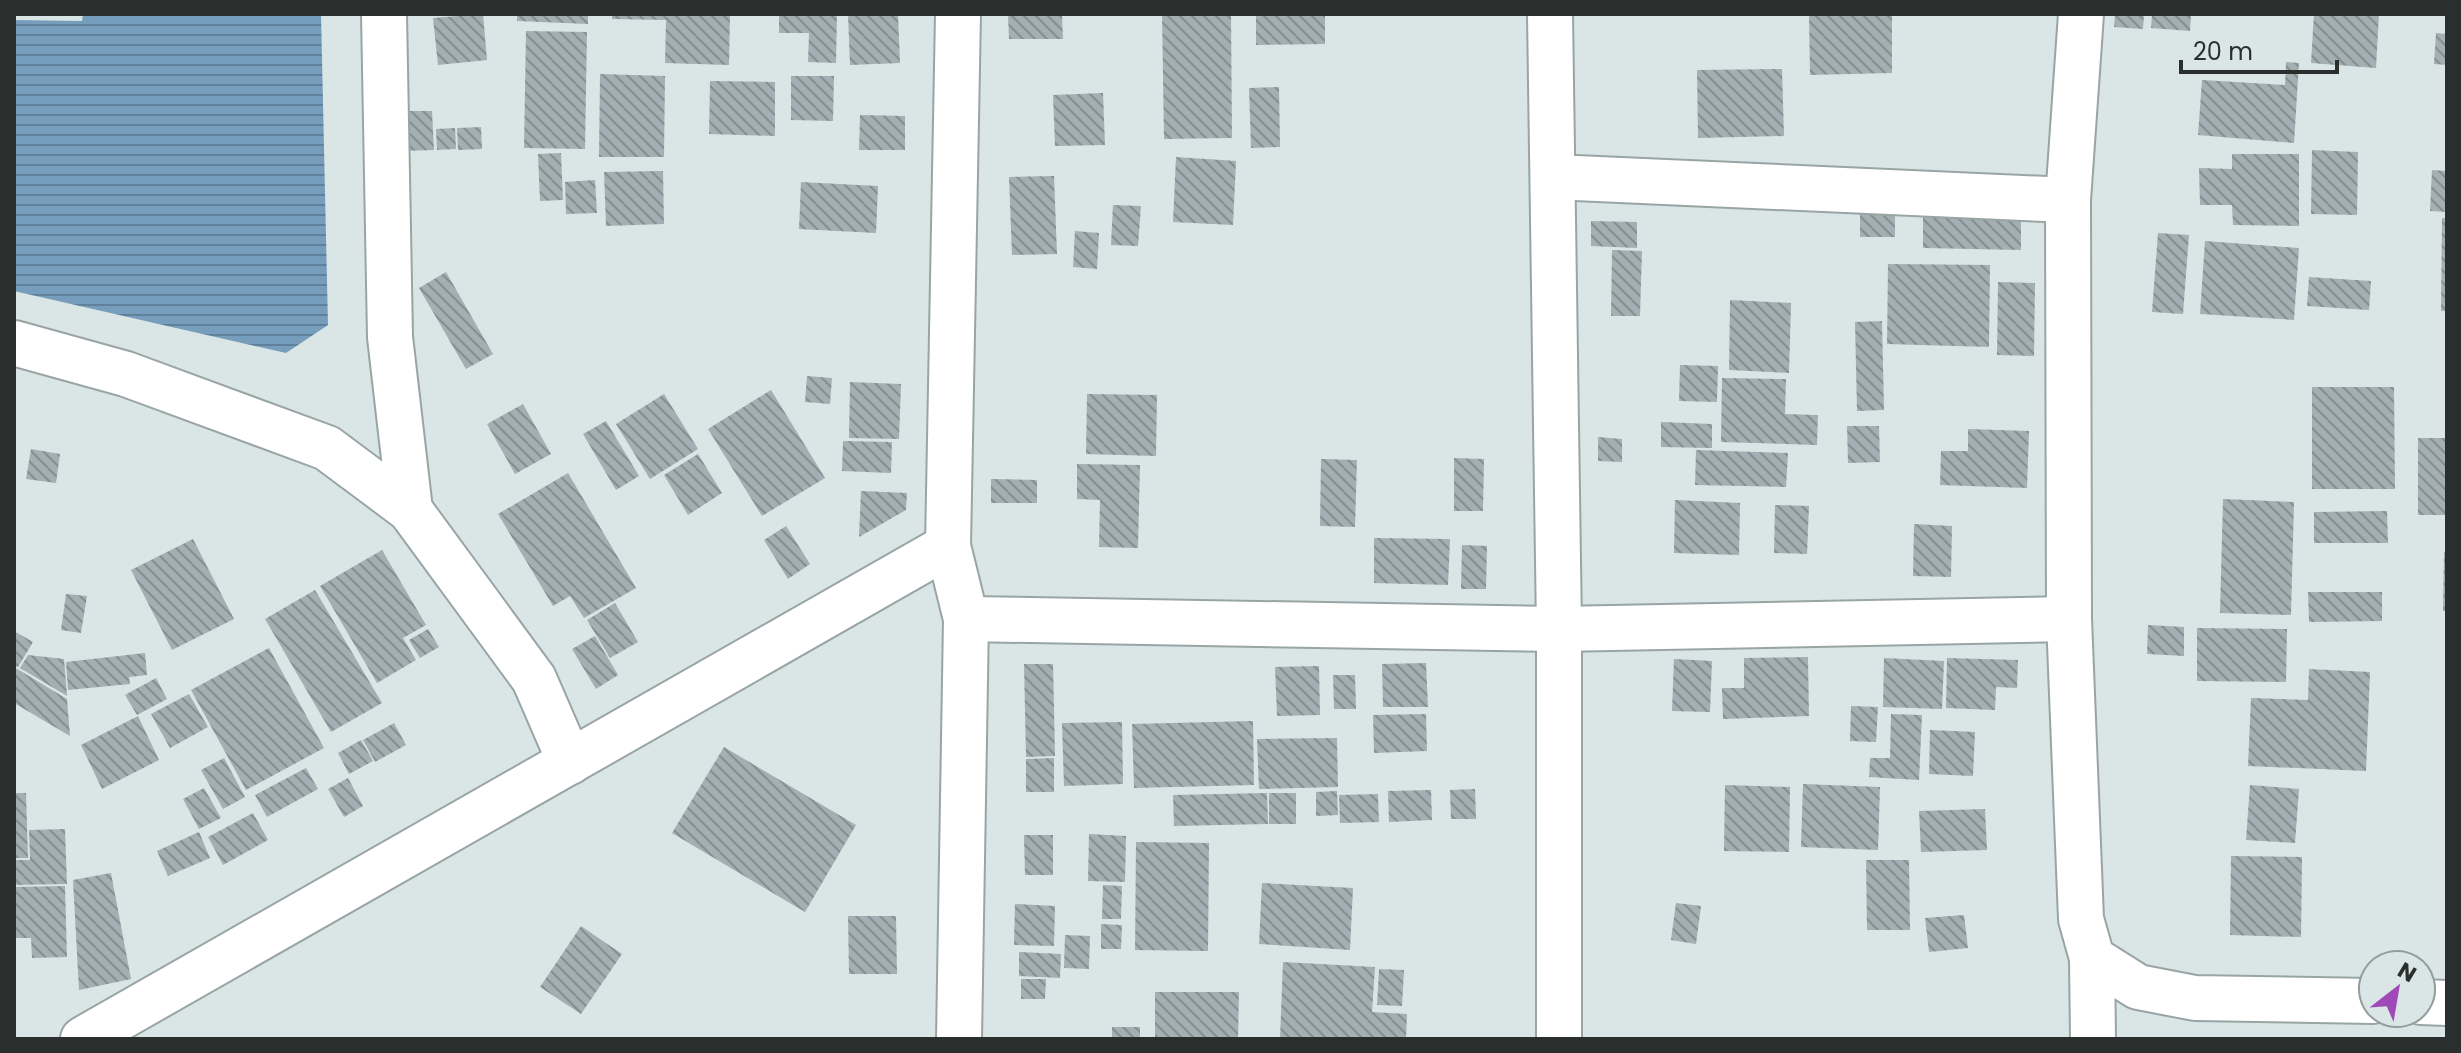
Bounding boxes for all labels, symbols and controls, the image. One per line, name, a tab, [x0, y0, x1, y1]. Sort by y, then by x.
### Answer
scale bar	[2181, 24, 2337, 74]
text: 20 m	[2193, 35, 2253, 68]
north arrow	[2357, 949, 2437, 1029]
text: N	[2392, 955, 2422, 990]

